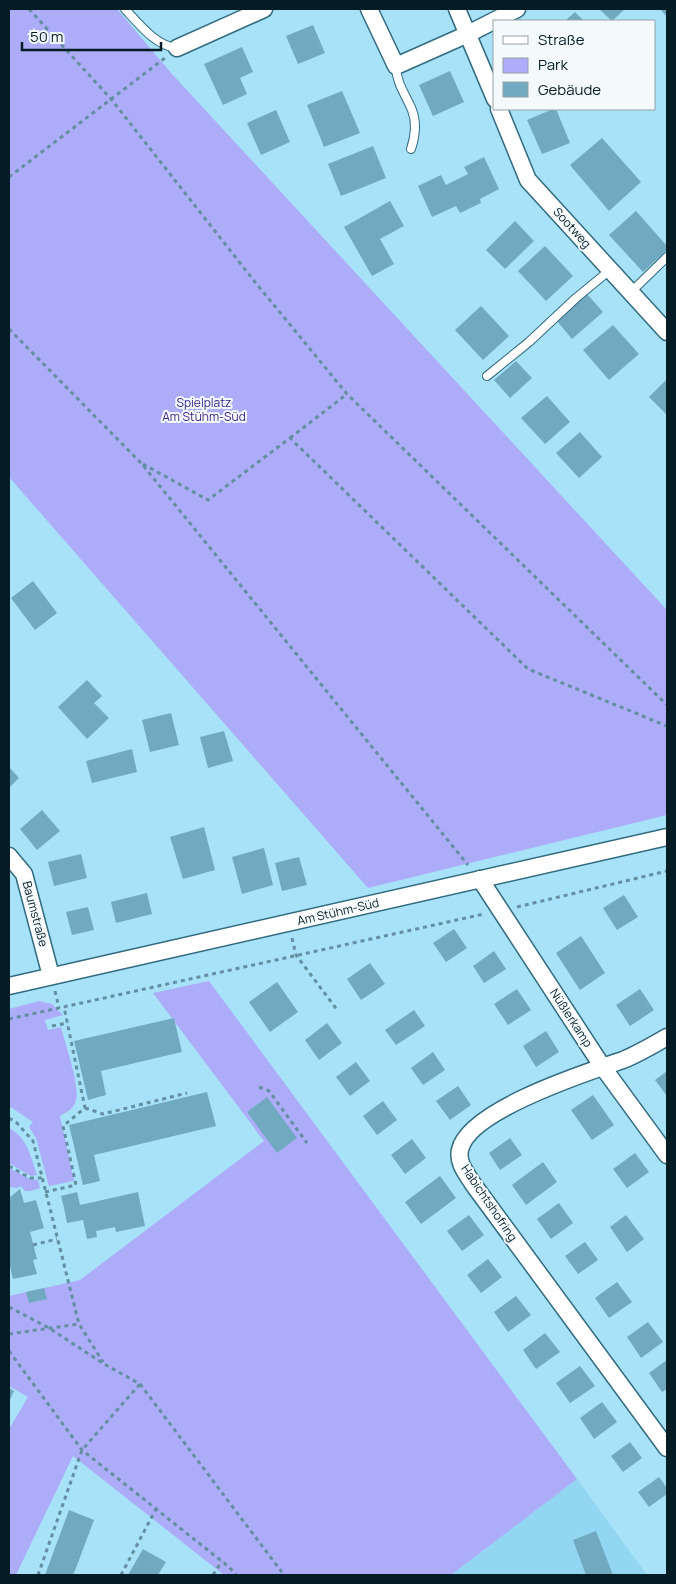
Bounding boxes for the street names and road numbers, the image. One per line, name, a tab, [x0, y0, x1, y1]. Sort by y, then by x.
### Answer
street label: Sootweg	[549, 204, 595, 252]
street label: Baumstraße	[19, 879, 52, 949]
street label: Am Stühm-Süd	[295, 894, 380, 929]
street label: Nüßlerkamp	[546, 985, 597, 1050]
street label: Habichtshofring	[457, 1161, 521, 1245]

